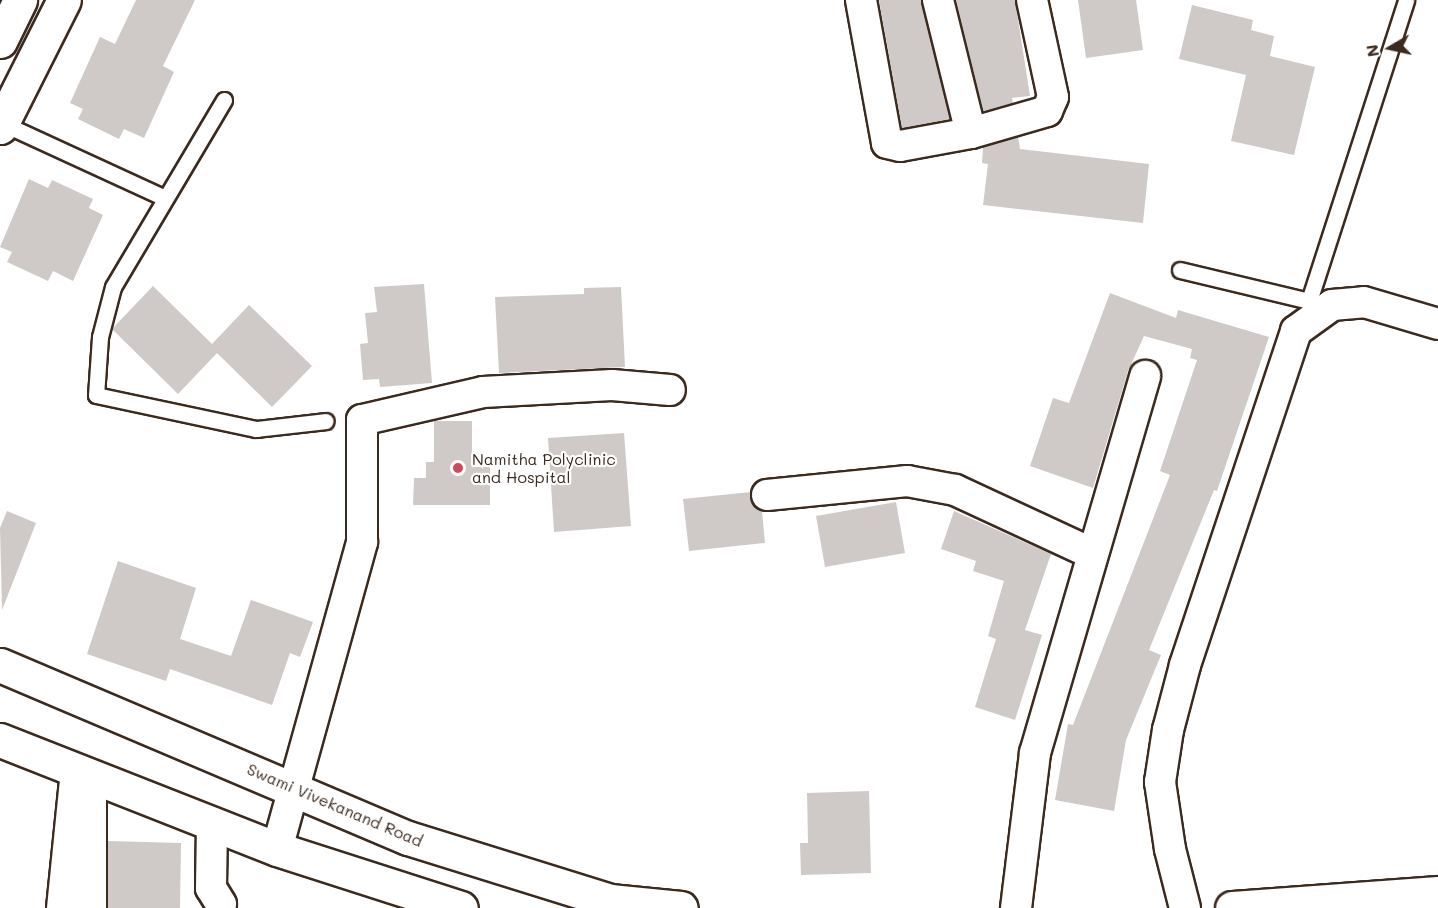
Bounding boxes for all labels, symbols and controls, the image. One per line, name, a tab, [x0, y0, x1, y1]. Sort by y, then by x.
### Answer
north arrow	[1360, 18, 1420, 78]
text: N	[1360, 43, 1383, 59]
place label: Namitha Polyclinic and Hospital	[472, 449, 616, 487]
marker: Namitha Polyclinic and Hospital	[449, 459, 467, 477]
street label: Swami Vivekanand Road	[244, 759, 426, 851]

